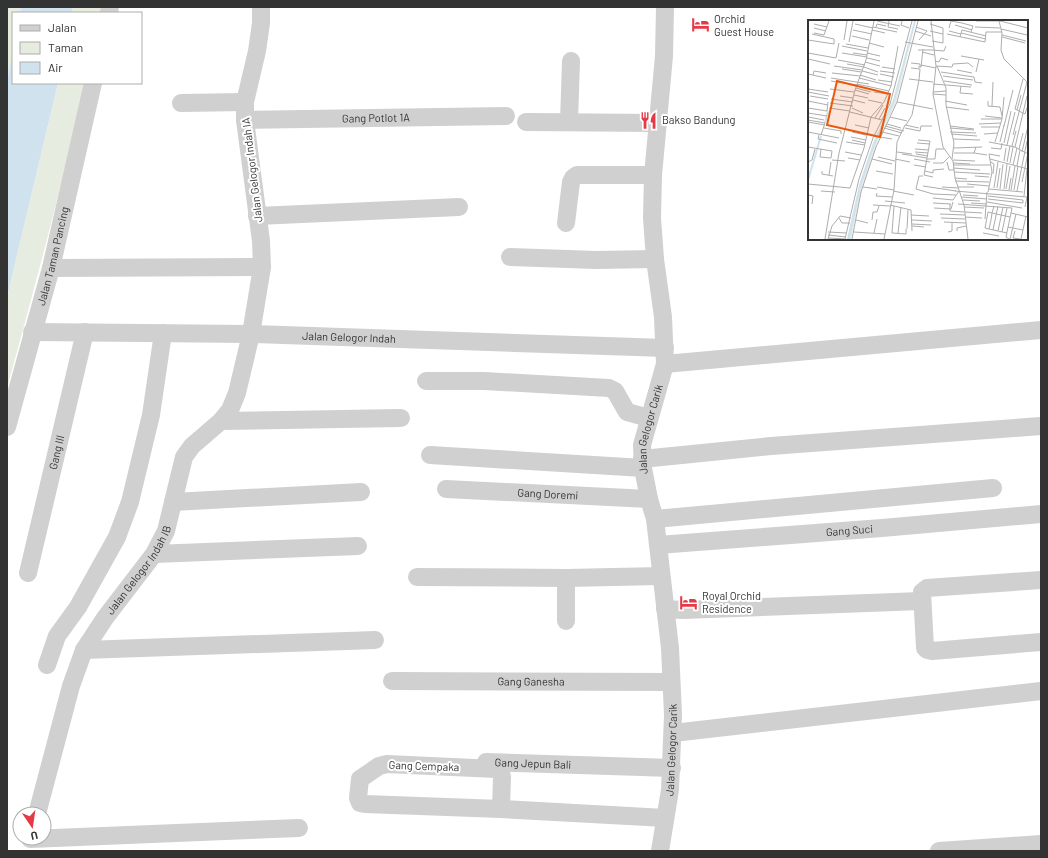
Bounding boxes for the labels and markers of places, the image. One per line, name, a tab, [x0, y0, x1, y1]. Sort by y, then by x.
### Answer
place label: Orchid Guest House	[714, 12, 774, 38]
hotel icon: Orchid Guest House	[691, 15, 711, 35]
restaurant icon: Bakso Bandung	[639, 110, 659, 130]
place label: Bakso Bandung	[662, 113, 736, 126]
place label: Royal Orchid Residence	[702, 589, 761, 615]
hotel icon: Royal Orchid Residence	[679, 592, 699, 612]

